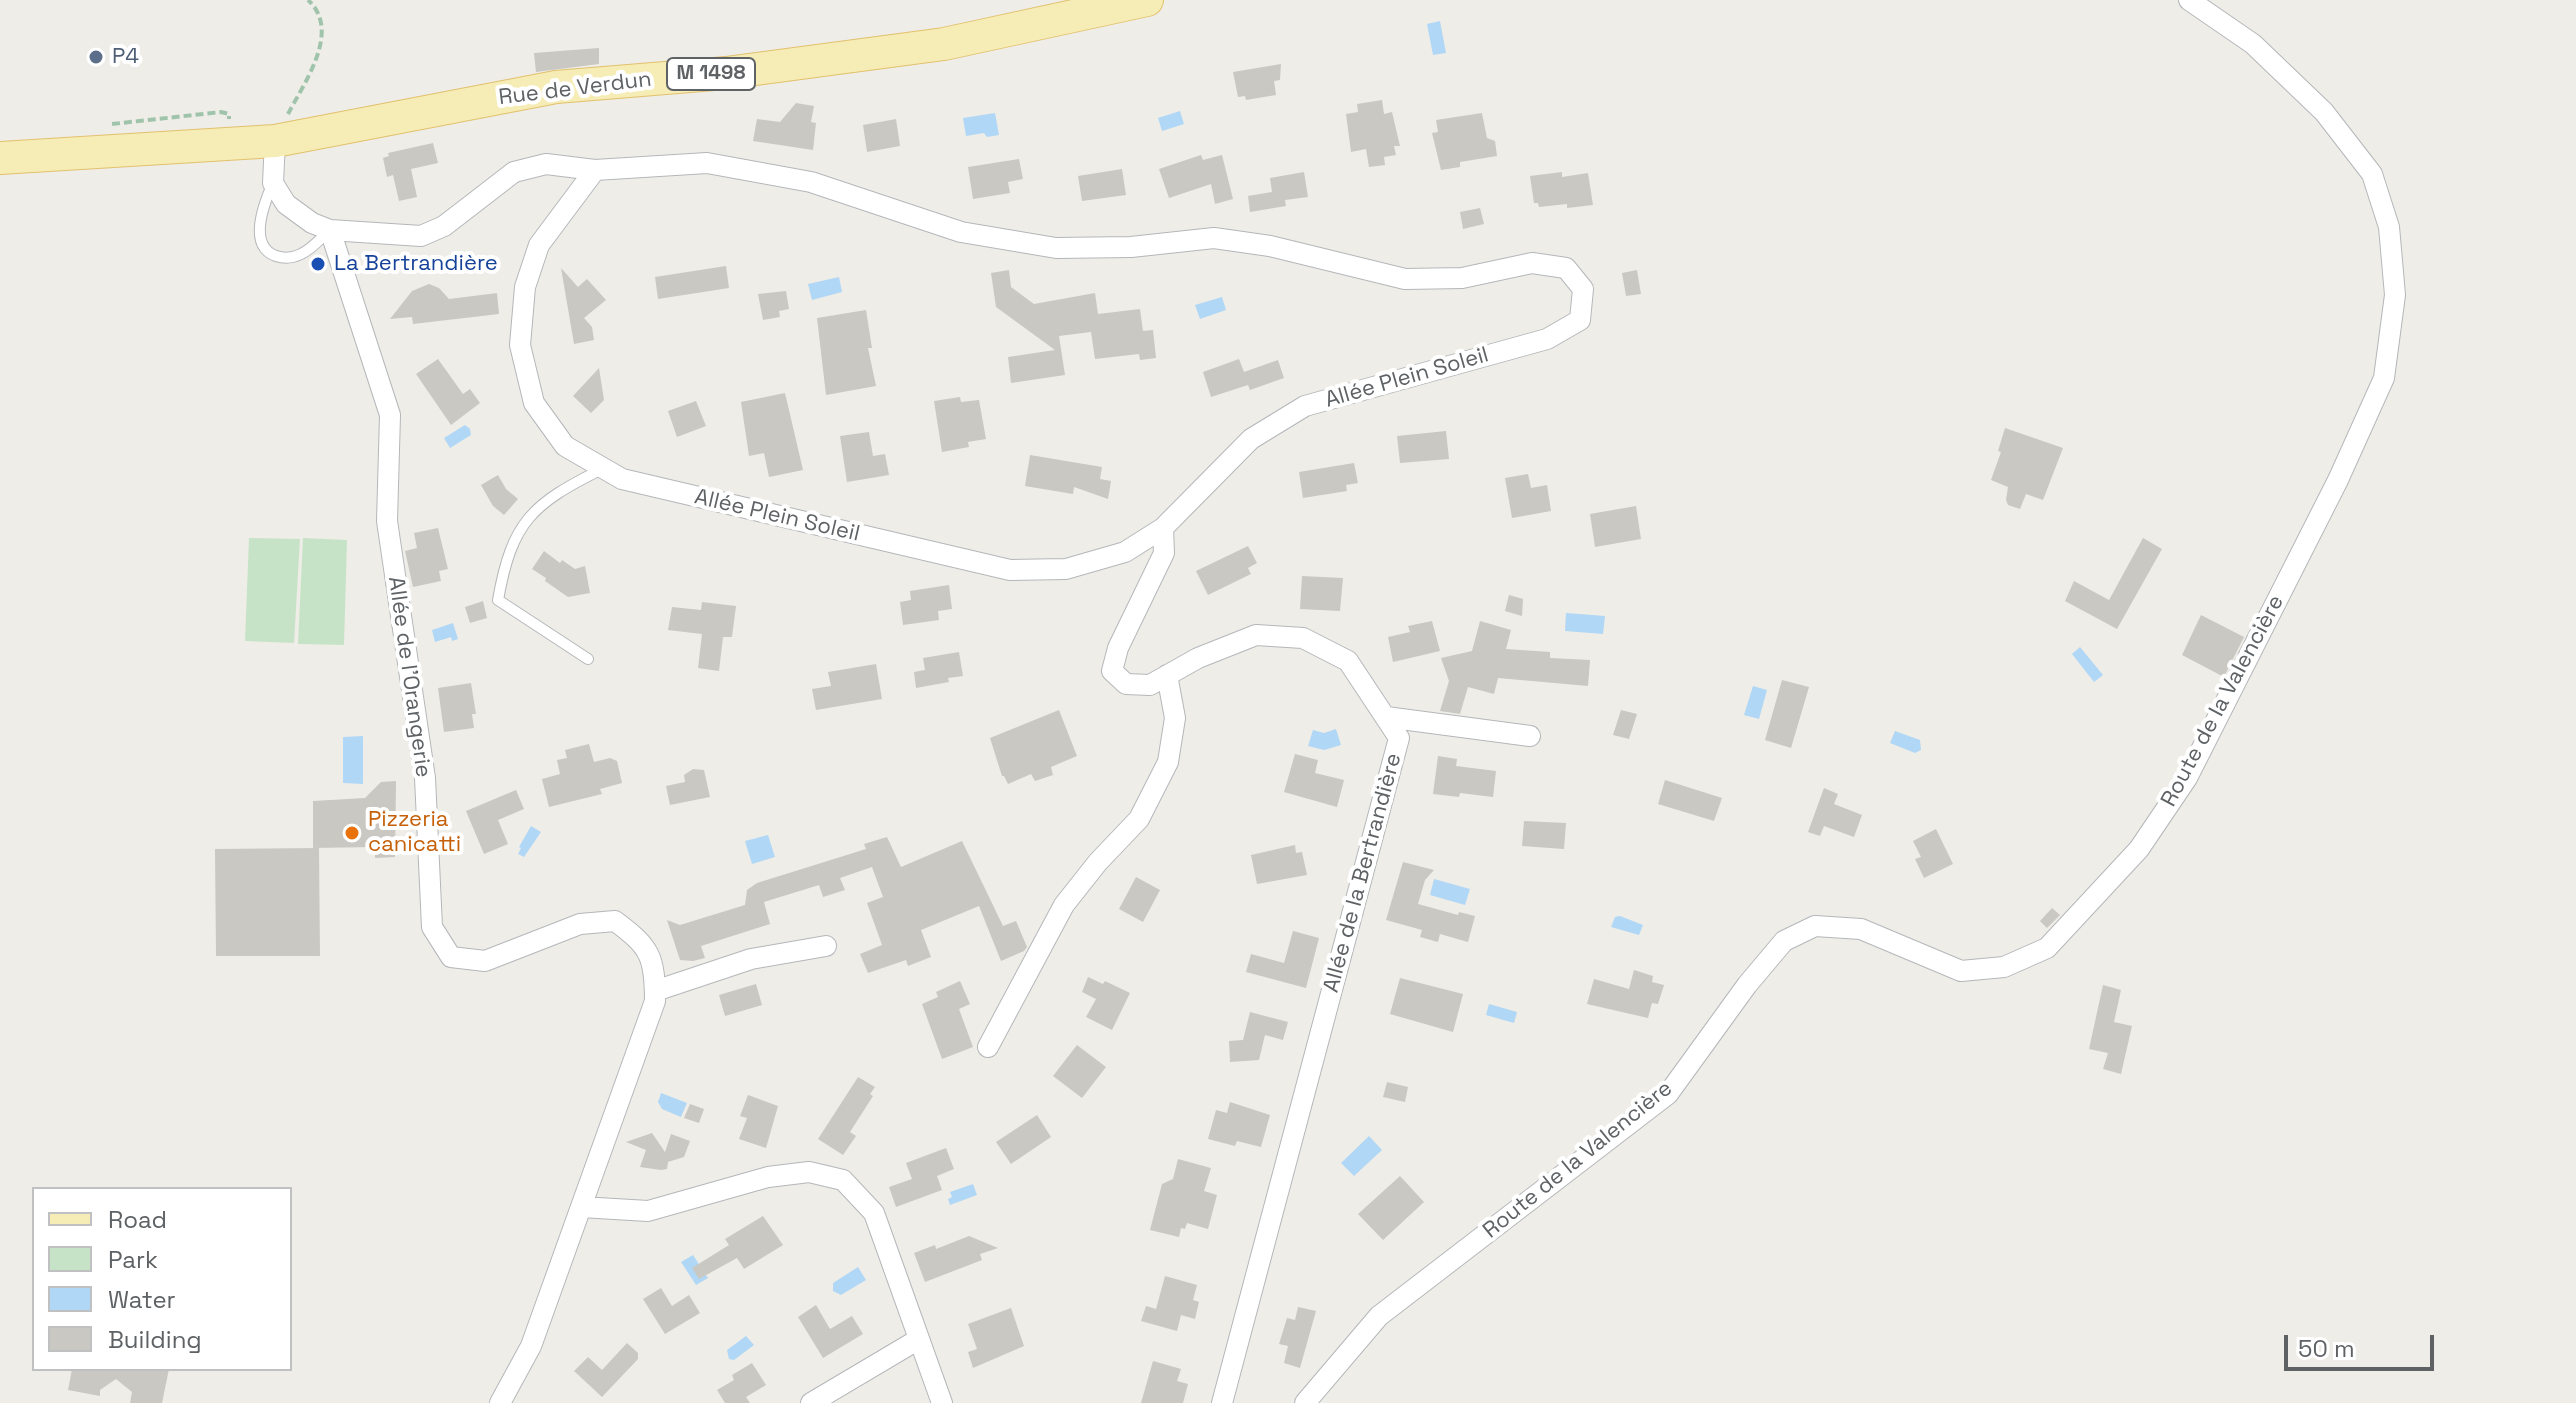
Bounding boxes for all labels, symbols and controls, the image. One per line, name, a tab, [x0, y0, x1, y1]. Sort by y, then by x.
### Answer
place label: P4	[112, 44, 139, 70]
marker: P4	[87, 48, 105, 66]
road number: M 1498	[667, 58, 755, 90]
street label: Rue de Verdun	[497, 67, 653, 111]
place label: La Bertrandière	[334, 251, 498, 277]
marker: La Bertrandière	[309, 255, 327, 273]
street label: Allée Plein Soleil	[1322, 342, 1492, 414]
street label: Allée Plein Soleil	[692, 484, 862, 548]
street label: Allée de l'Orangerie	[382, 575, 436, 779]
street label: Route de la Valencière	[2156, 591, 2290, 811]
street label: Allée de la Bertrandière	[1318, 751, 1408, 995]
place label: Pizzeria canicatti	[368, 807, 461, 858]
marker: Pizzeria canicatti	[343, 824, 361, 842]
street label: Route de la Valencière	[1478, 1076, 1678, 1244]
legend	[32, 1187, 292, 1371]
text: Road	[108, 1204, 167, 1235]
text: Park	[108, 1244, 158, 1275]
text: Water	[108, 1284, 176, 1315]
scale bar	[2288, 1319, 2438, 1369]
text: Building	[108, 1324, 202, 1355]
text: 50 m	[2298, 1333, 2355, 1364]

